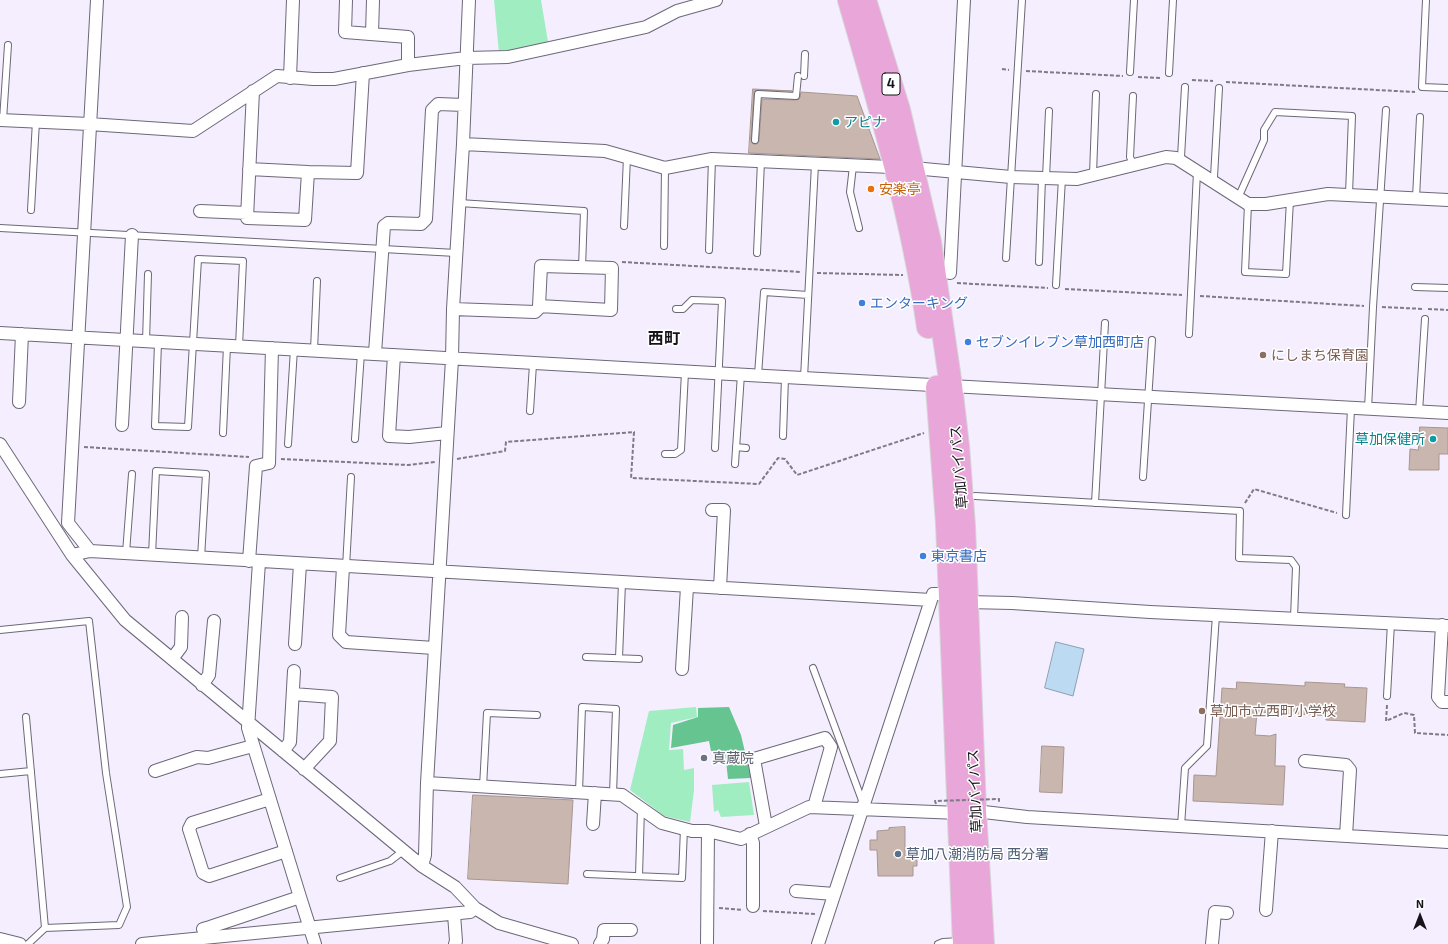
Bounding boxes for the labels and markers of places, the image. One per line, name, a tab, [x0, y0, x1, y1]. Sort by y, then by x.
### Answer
place label: アピナ	[844, 114, 886, 130]
marker: アピナ	[831, 117, 841, 127]
place label: 安楽亭	[879, 181, 921, 197]
marker: 安楽亭	[866, 184, 876, 194]
place label: エンターキング	[870, 295, 968, 311]
marker: エンターキング	[857, 298, 867, 308]
place label: セブンイレブン草加西町店	[976, 334, 1144, 350]
marker: セブンイレブン草加西町店	[963, 337, 973, 347]
place label: にしまち保育園	[1271, 347, 1369, 363]
marker: にしまち保育園	[1258, 350, 1268, 360]
place label: 草加保健所	[1355, 431, 1425, 447]
marker: 草加保健所	[1428, 434, 1438, 444]
place label: 東京書店	[931, 548, 987, 564]
marker: 東京書店	[918, 551, 928, 561]
place label: 草加市立西町小学校	[1210, 703, 1336, 719]
marker: 草加市立西町小学校	[1197, 706, 1207, 716]
place label: 真蔵院	[712, 750, 754, 766]
marker: 真蔵院	[699, 753, 709, 763]
place label: 草加八潮消防局 西分署	[906, 846, 1049, 862]
marker: 草加八潮消防局 西分署	[893, 849, 903, 859]

